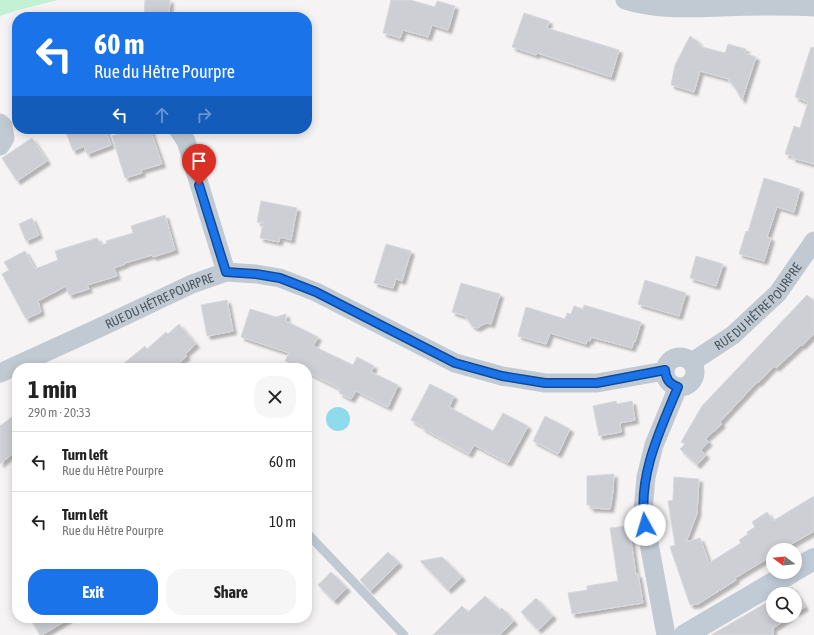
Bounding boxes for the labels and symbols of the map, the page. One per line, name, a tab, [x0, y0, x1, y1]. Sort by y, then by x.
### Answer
pin	[182, 144, 216, 185]
street label: RUE DU HÊTRE POURPRE	[712, 260, 805, 353]
street label: RUE DU HÊTRE POURPRE	[103, 270, 216, 332]
position arrow	[624, 504, 666, 546]
north arrow	[766, 543, 802, 579]

